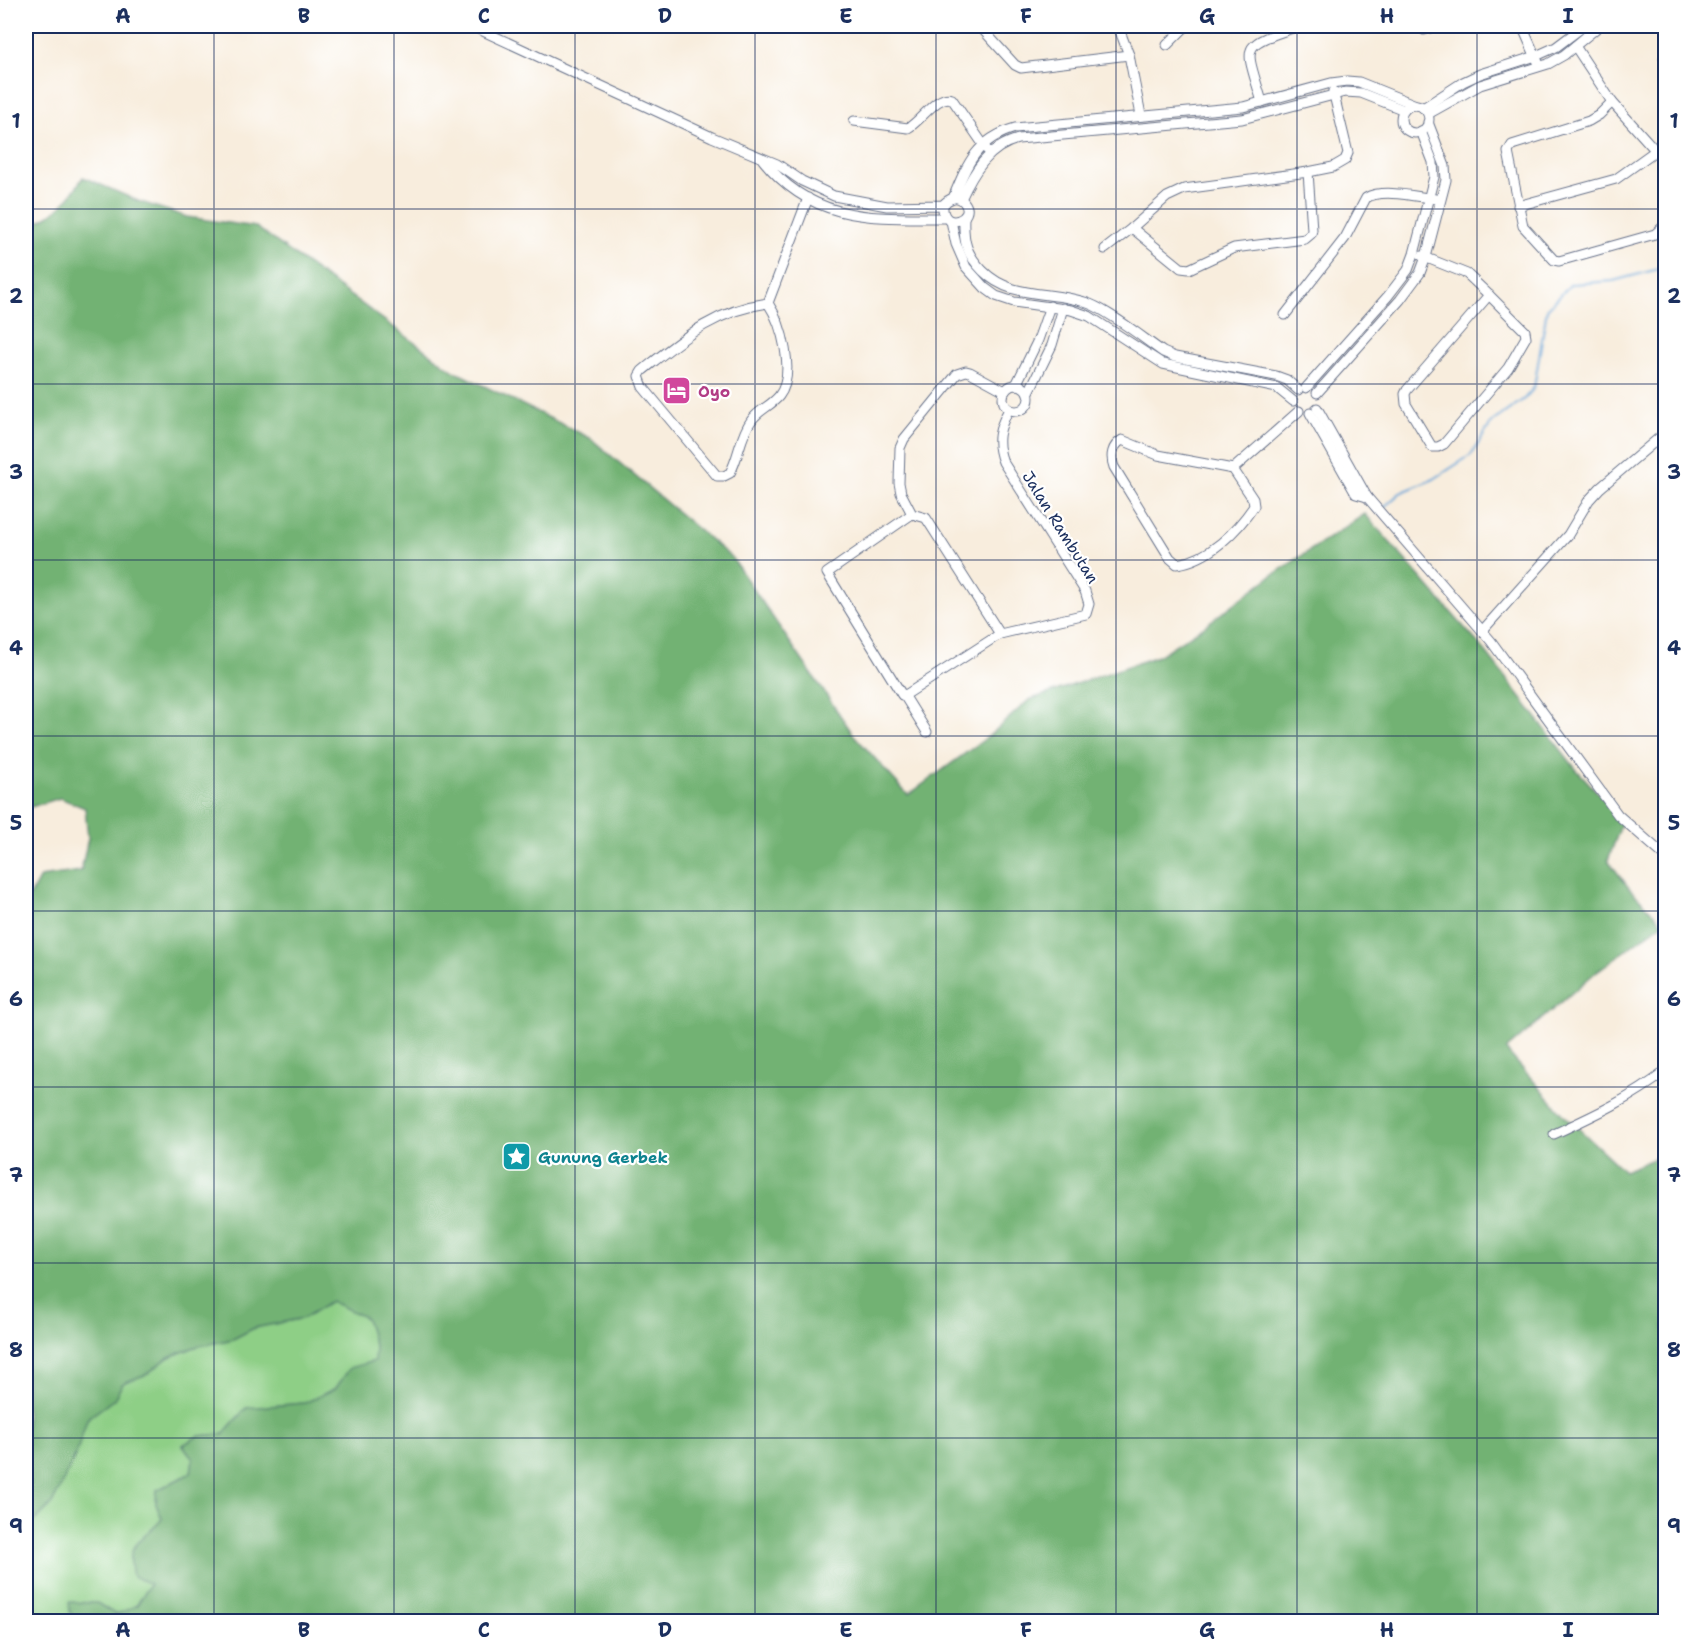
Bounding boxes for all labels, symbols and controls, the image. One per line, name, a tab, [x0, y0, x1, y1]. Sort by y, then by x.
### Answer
text: A	[115, 3, 131, 29]
text: B	[298, 3, 310, 29]
text: C	[478, 3, 490, 29]
text: D	[658, 3, 672, 29]
text: E	[839, 3, 853, 29]
text: F	[1020, 3, 1032, 29]
text: G	[1199, 3, 1215, 29]
text: H	[1380, 3, 1394, 29]
text: I	[1562, 3, 1574, 29]
text: 1	[11, 108, 21, 134]
text: 1	[1669, 108, 1679, 134]
text: 2	[9, 283, 23, 309]
text: 2	[1667, 283, 1681, 309]
hotel icon: Oyo	[661, 375, 693, 407]
place label: Oyo	[698, 381, 730, 402]
text: 3	[9, 459, 23, 485]
text: 3	[1667, 459, 1681, 485]
street label: Jalan Rambutan	[1018, 467, 1104, 588]
text: 4	[9, 635, 23, 661]
text: 4	[1667, 635, 1681, 661]
text: 5	[10, 810, 22, 836]
text: 5	[1668, 810, 1680, 836]
text: 6	[9, 986, 23, 1012]
text: 6	[1667, 986, 1681, 1012]
place icon: Gunung Gerbek	[501, 1141, 533, 1173]
place label: Gunung Gerbek	[538, 1147, 668, 1168]
text: 7	[9, 1162, 23, 1188]
text: 7	[1667, 1162, 1681, 1188]
text: 8	[9, 1337, 23, 1363]
text: 8	[1667, 1337, 1681, 1363]
text: 9	[9, 1513, 23, 1539]
text: 9	[1667, 1513, 1681, 1539]
text: A	[115, 1617, 131, 1643]
text: B	[298, 1617, 310, 1643]
text: C	[478, 1617, 490, 1643]
text: D	[658, 1617, 672, 1643]
text: E	[839, 1617, 853, 1643]
text: F	[1020, 1617, 1032, 1643]
text: G	[1199, 1617, 1215, 1643]
text: H	[1380, 1617, 1394, 1643]
text: I	[1562, 1617, 1574, 1643]

